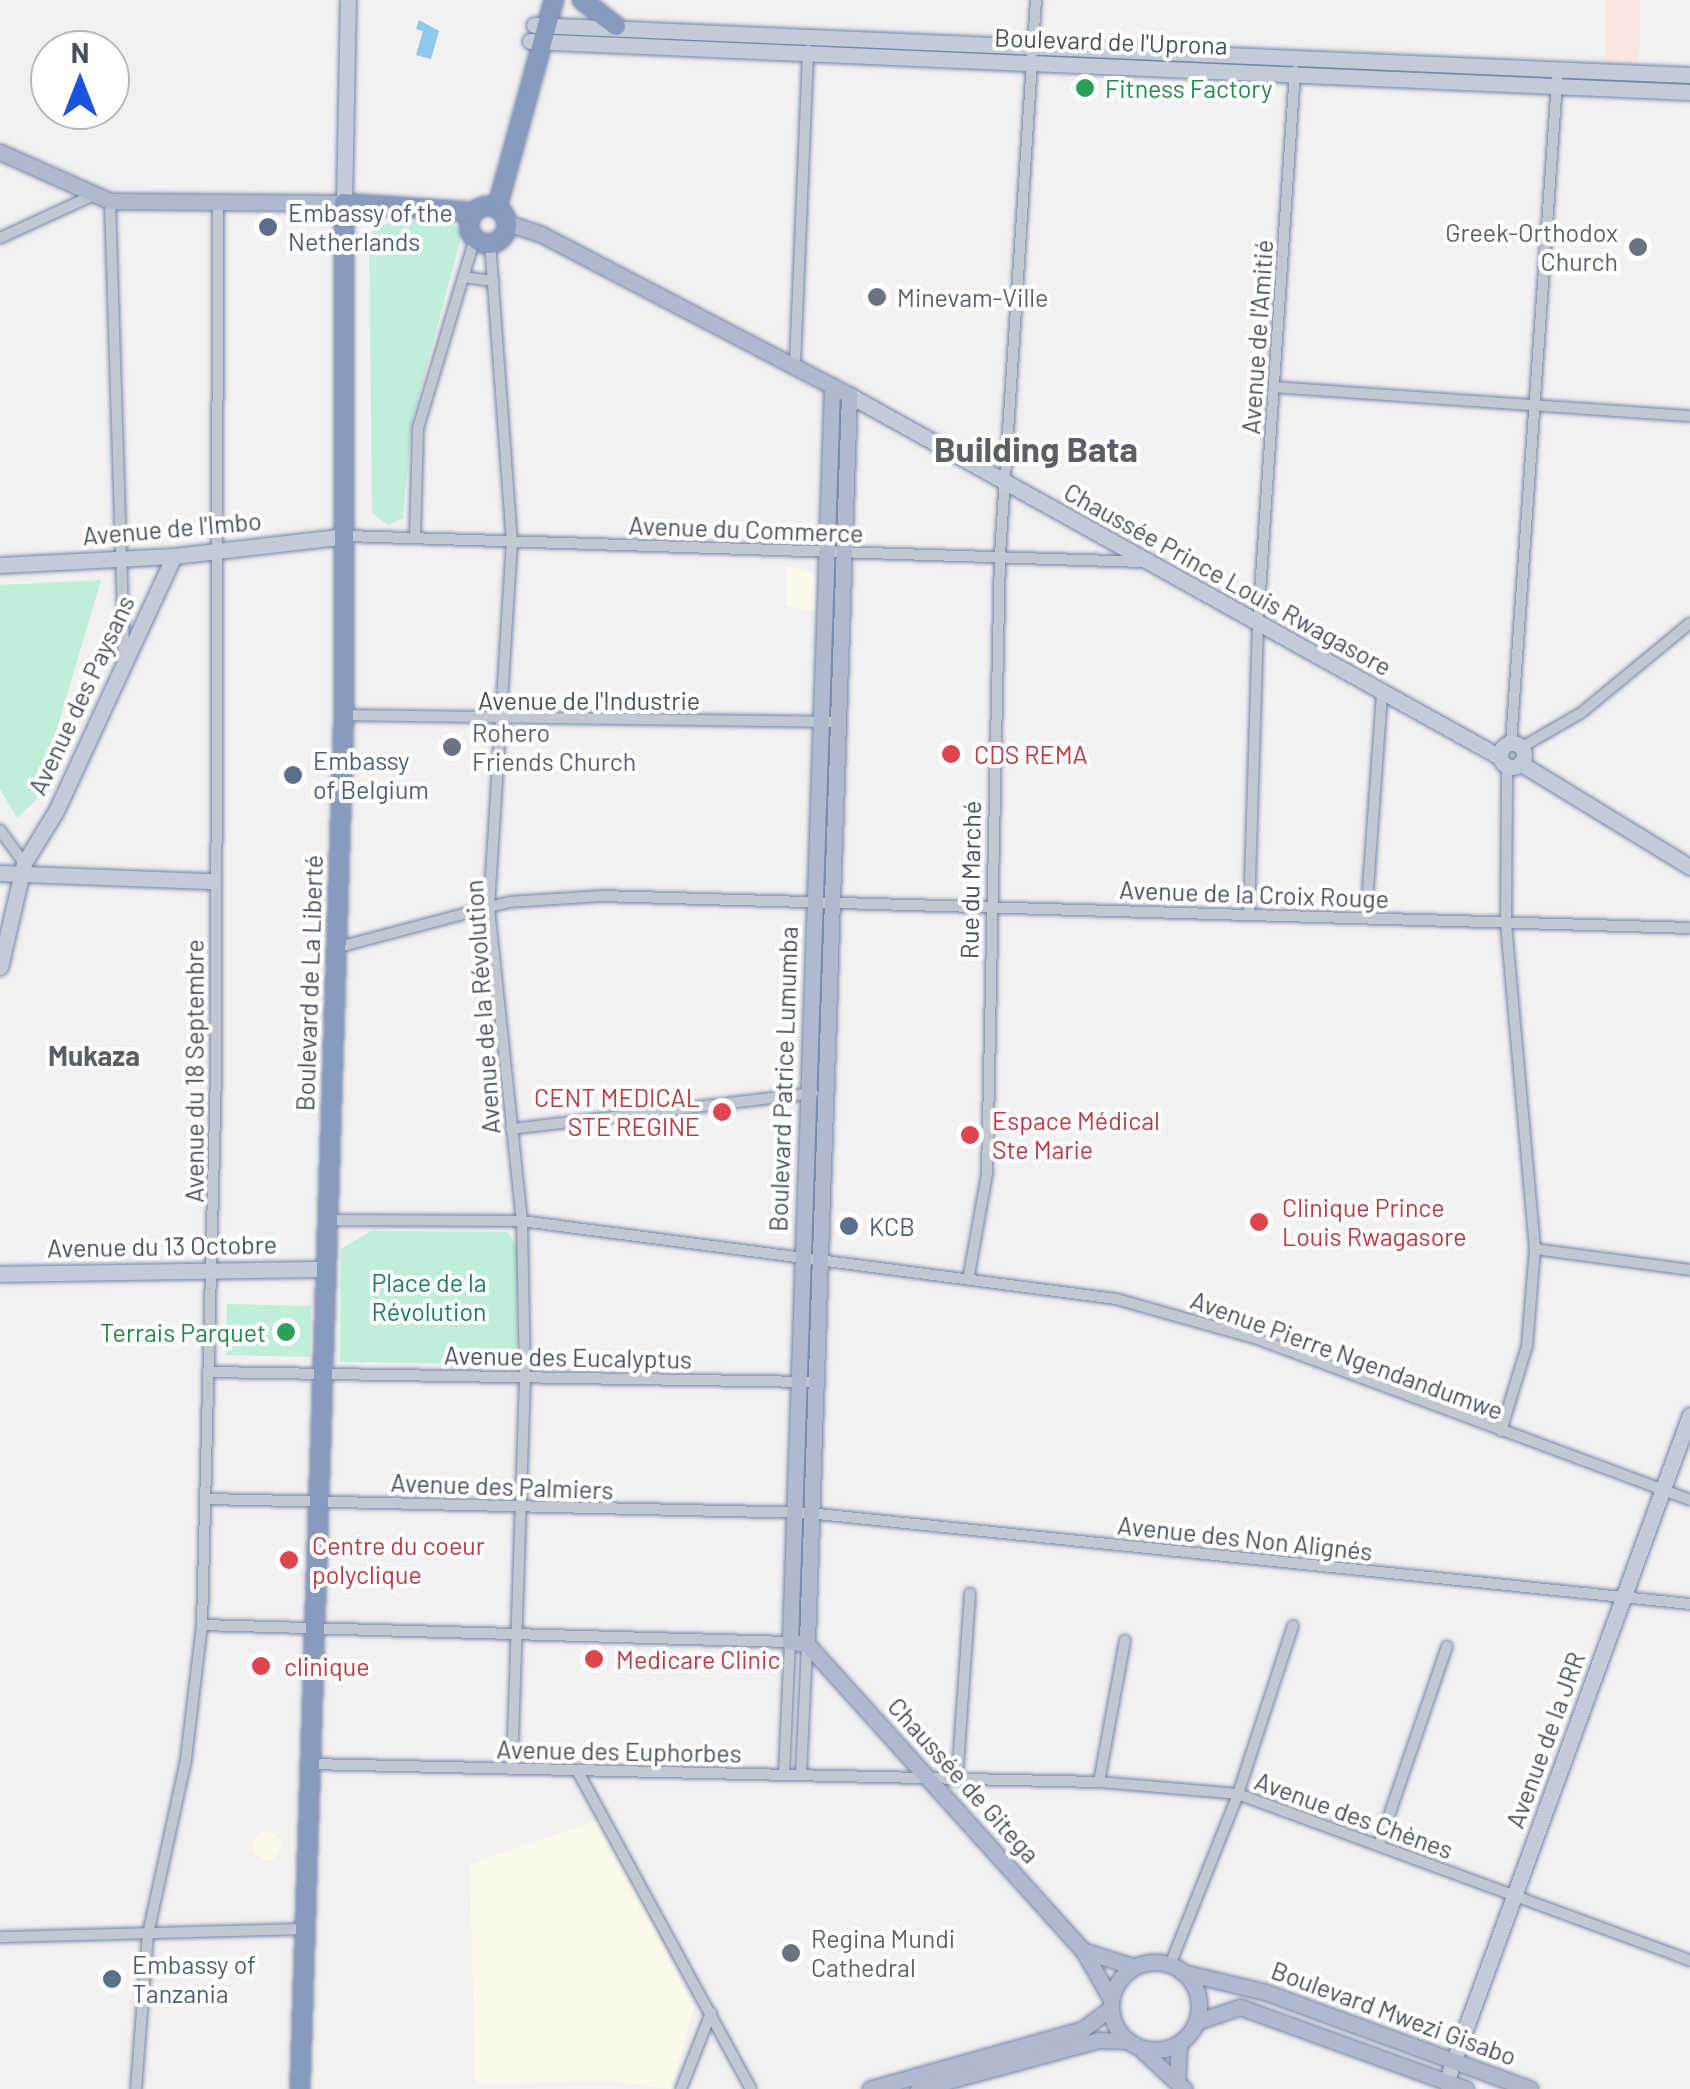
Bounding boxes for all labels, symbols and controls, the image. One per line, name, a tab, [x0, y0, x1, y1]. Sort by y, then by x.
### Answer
street label: Boulevard de l'Uprona	[994, 22, 1228, 60]
north arrow	[30, 30, 130, 130]
text: N	[71, 35, 89, 69]
place label: Fitness Factory	[1105, 73, 1273, 103]
marker: Fitness Factory	[1074, 77, 1096, 99]
place label: Embassy of the Netherlands	[288, 198, 453, 257]
marker: Embassy of the Netherlands	[257, 216, 279, 238]
place label: Greek-Orthodox Church	[1445, 218, 1618, 277]
marker: Greek-Orthodox Church	[1627, 236, 1649, 258]
street label: Avenue de l'Amitié	[1235, 239, 1279, 435]
place label: Minevam-Ville	[897, 282, 1048, 312]
marker: Minevam-Ville	[866, 286, 888, 308]
district label: Building Bata	[934, 427, 1138, 469]
street label: Chaussée Prince Louis Rwagasore	[1059, 476, 1397, 682]
street label: Avenue de l'Imbo	[81, 505, 263, 551]
street label: Avenue du Commerce	[628, 510, 864, 548]
street label: Avenue des Paysans	[22, 590, 140, 800]
street label: Avenue de l'Industrie	[478, 685, 700, 715]
place label: Rohero Friends Church	[472, 718, 636, 777]
marker: Rohero Friends Church	[441, 736, 463, 758]
place label: CDS REMA	[974, 739, 1088, 769]
marker: CDS REMA	[938, 741, 964, 767]
place label: Embassy of Belgium	[313, 746, 429, 805]
marker: Embassy of Belgium	[282, 764, 304, 786]
street label: Rue du Marché	[954, 801, 986, 959]
street label: Boulevard de La Liberté	[290, 854, 328, 1112]
street label: Avenue de la Croix Rouge	[1119, 874, 1389, 914]
street label: Avenue de la Révolution	[458, 879, 506, 1135]
street label: Boulevard Patrice Lumumba	[763, 926, 803, 1232]
street label: Avenue du 18 Septembre	[179, 939, 209, 1203]
district label: Mukaza	[48, 1038, 140, 1072]
place label: CENT MEDICAL STE REGINE	[534, 1083, 700, 1142]
marker: CENT MEDICAL STE REGINE	[709, 1099, 735, 1125]
place label: Espace Médical Ste Marie	[992, 1106, 1160, 1165]
marker: Espace Médical Ste Marie	[957, 1122, 983, 1148]
place label: Clinique Prince Louis Rwagasore	[1282, 1193, 1467, 1252]
marker: Clinique Prince Louis Rwagasore	[1246, 1209, 1272, 1235]
place label: KCB	[869, 1211, 915, 1241]
marker: KCB	[838, 1215, 860, 1237]
street label: Avenue du 13 Octobre	[47, 1229, 277, 1263]
park label: Place de la Révolution	[371, 1268, 487, 1327]
street label: Avenue Pierre Ngendandumwe	[1187, 1284, 1507, 1426]
place label: Terrais Parquet	[100, 1317, 266, 1347]
marker: Terrais Parquet	[275, 1321, 297, 1343]
street label: Avenue des Eucalyptus	[444, 1340, 692, 1374]
street label: Avenue des Palmiers	[390, 1467, 614, 1505]
street label: Avenue des Non Alignés	[1116, 1510, 1374, 1566]
place label: Centre du coeur polyclique	[312, 1531, 485, 1590]
marker: Centre du coeur polyclique	[276, 1547, 302, 1573]
place label: Medicare Clinic	[616, 1644, 780, 1674]
marker: Medicare Clinic	[581, 1646, 607, 1672]
street label: Avenue de la JRR	[1499, 1648, 1591, 1832]
place label: clinique	[284, 1651, 369, 1681]
marker: clinique	[248, 1653, 274, 1679]
street label: Chaussée de Gitega	[882, 1691, 1046, 1869]
street label: Avenue des Euphorbes	[496, 1734, 742, 1768]
street label: Avenue des Chènes	[1251, 1765, 1457, 1865]
place label: Regina Mundi Cathedral	[811, 1924, 955, 1983]
marker: Regina Mundi Cathedral	[780, 1942, 802, 1964]
place label: Embassy of Tanzania	[132, 1950, 256, 2009]
street label: Boulevard Mwezi Gisabo	[1267, 1955, 1521, 2071]
marker: Embassy of Tanzania	[101, 1968, 123, 1990]

